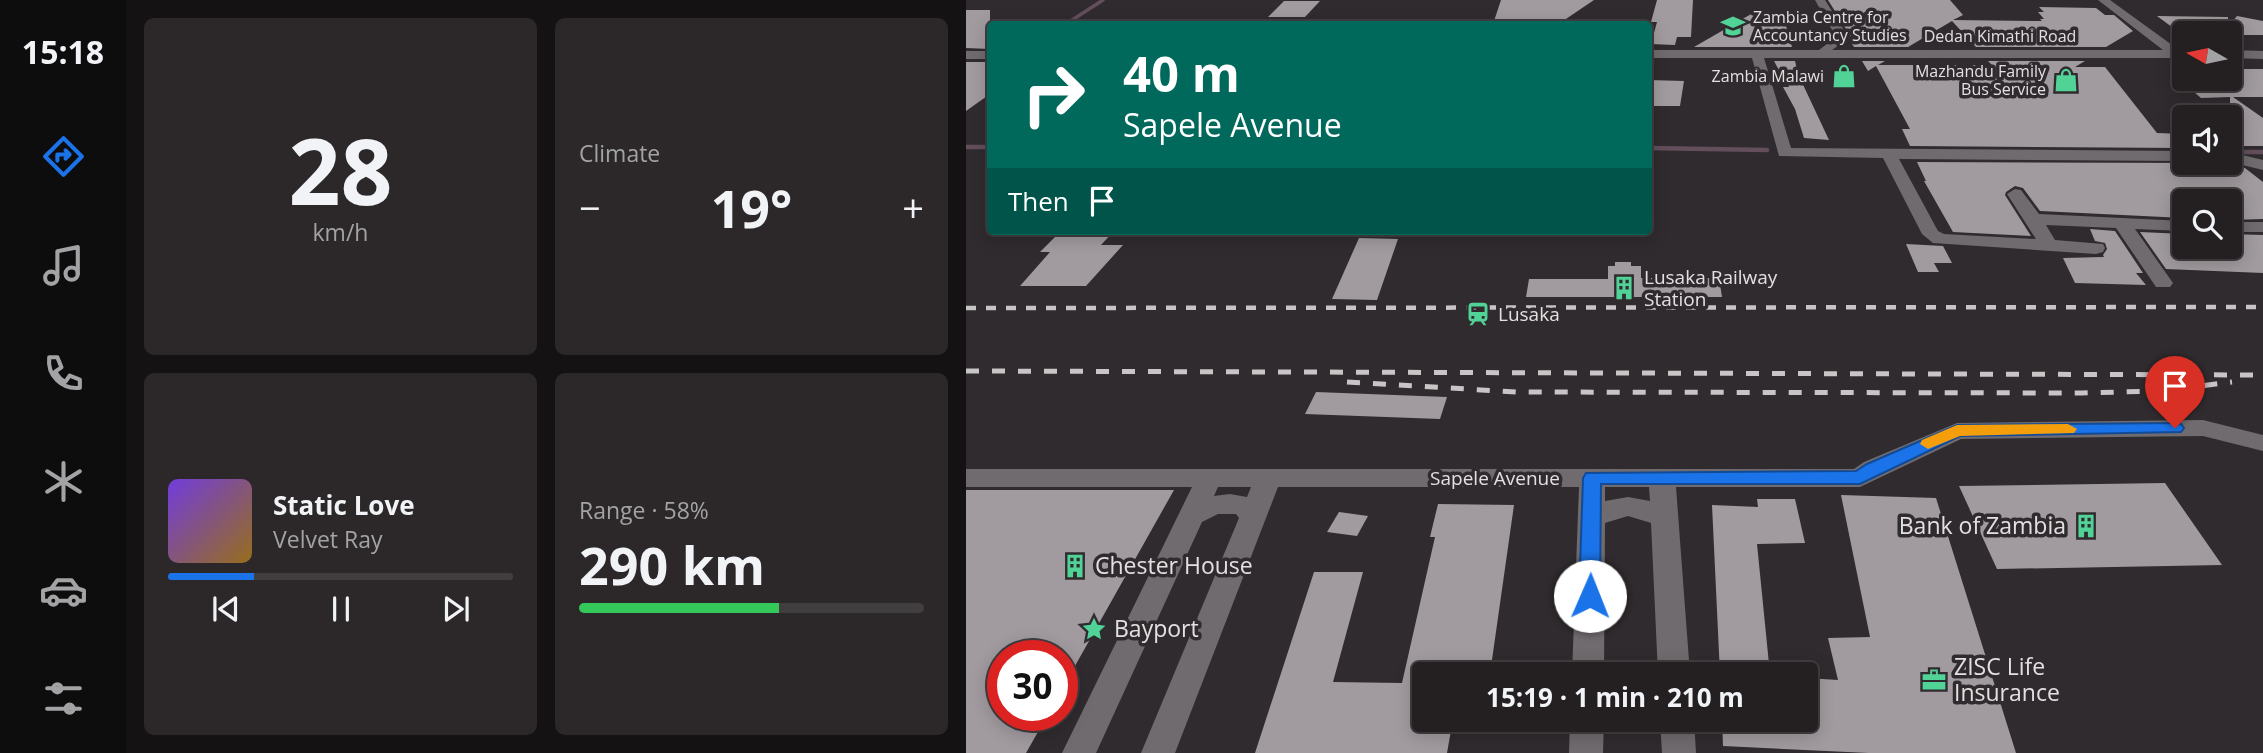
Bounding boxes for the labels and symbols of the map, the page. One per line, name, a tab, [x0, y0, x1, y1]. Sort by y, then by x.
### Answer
place label: Zambia Centre for Accountancy Studies	[1753, 6, 1907, 46]
school or university icon: Zambia Centre for Accountancy Studies	[1719, 12, 1747, 40]
north arrow	[2172, 21, 2242, 91]
street label: Dedan Kimathi Road	[1924, 25, 2076, 47]
place label: Mazhandu Family Bus Service	[1915, 60, 2047, 100]
shop icon: Zambia Malawi	[1830, 62, 1858, 90]
place label: Zambia Malawi	[1712, 65, 1824, 87]
shop icon: Mazhandu Family Bus Service	[2052, 66, 2080, 94]
place label: Lusaka Railway Station	[1644, 264, 1778, 312]
building icon: Lusaka Railway Station	[1610, 274, 1638, 302]
station icon: Lusaka	[1464, 300, 1492, 328]
place label: Lusaka	[1498, 301, 1560, 327]
pin	[2145, 356, 2205, 428]
street label: Sapele Avenue	[1430, 465, 1560, 491]
place label: Bank of Zambia	[1899, 509, 2066, 541]
building icon: Bank of Zambia	[2072, 512, 2100, 540]
place label: Chester House	[1095, 549, 1253, 581]
building icon: Chester House	[1061, 552, 1089, 580]
position arrow	[1553, 559, 1627, 633]
place label: Bayport	[1114, 612, 1199, 644]
place icon: Bayport	[1080, 615, 1108, 643]
speed limit sign: 30	[987, 640, 1078, 731]
place label: ZISC Life Insurance	[1954, 650, 2060, 708]
office icon: ZISC Life Insurance	[1920, 666, 1948, 694]

